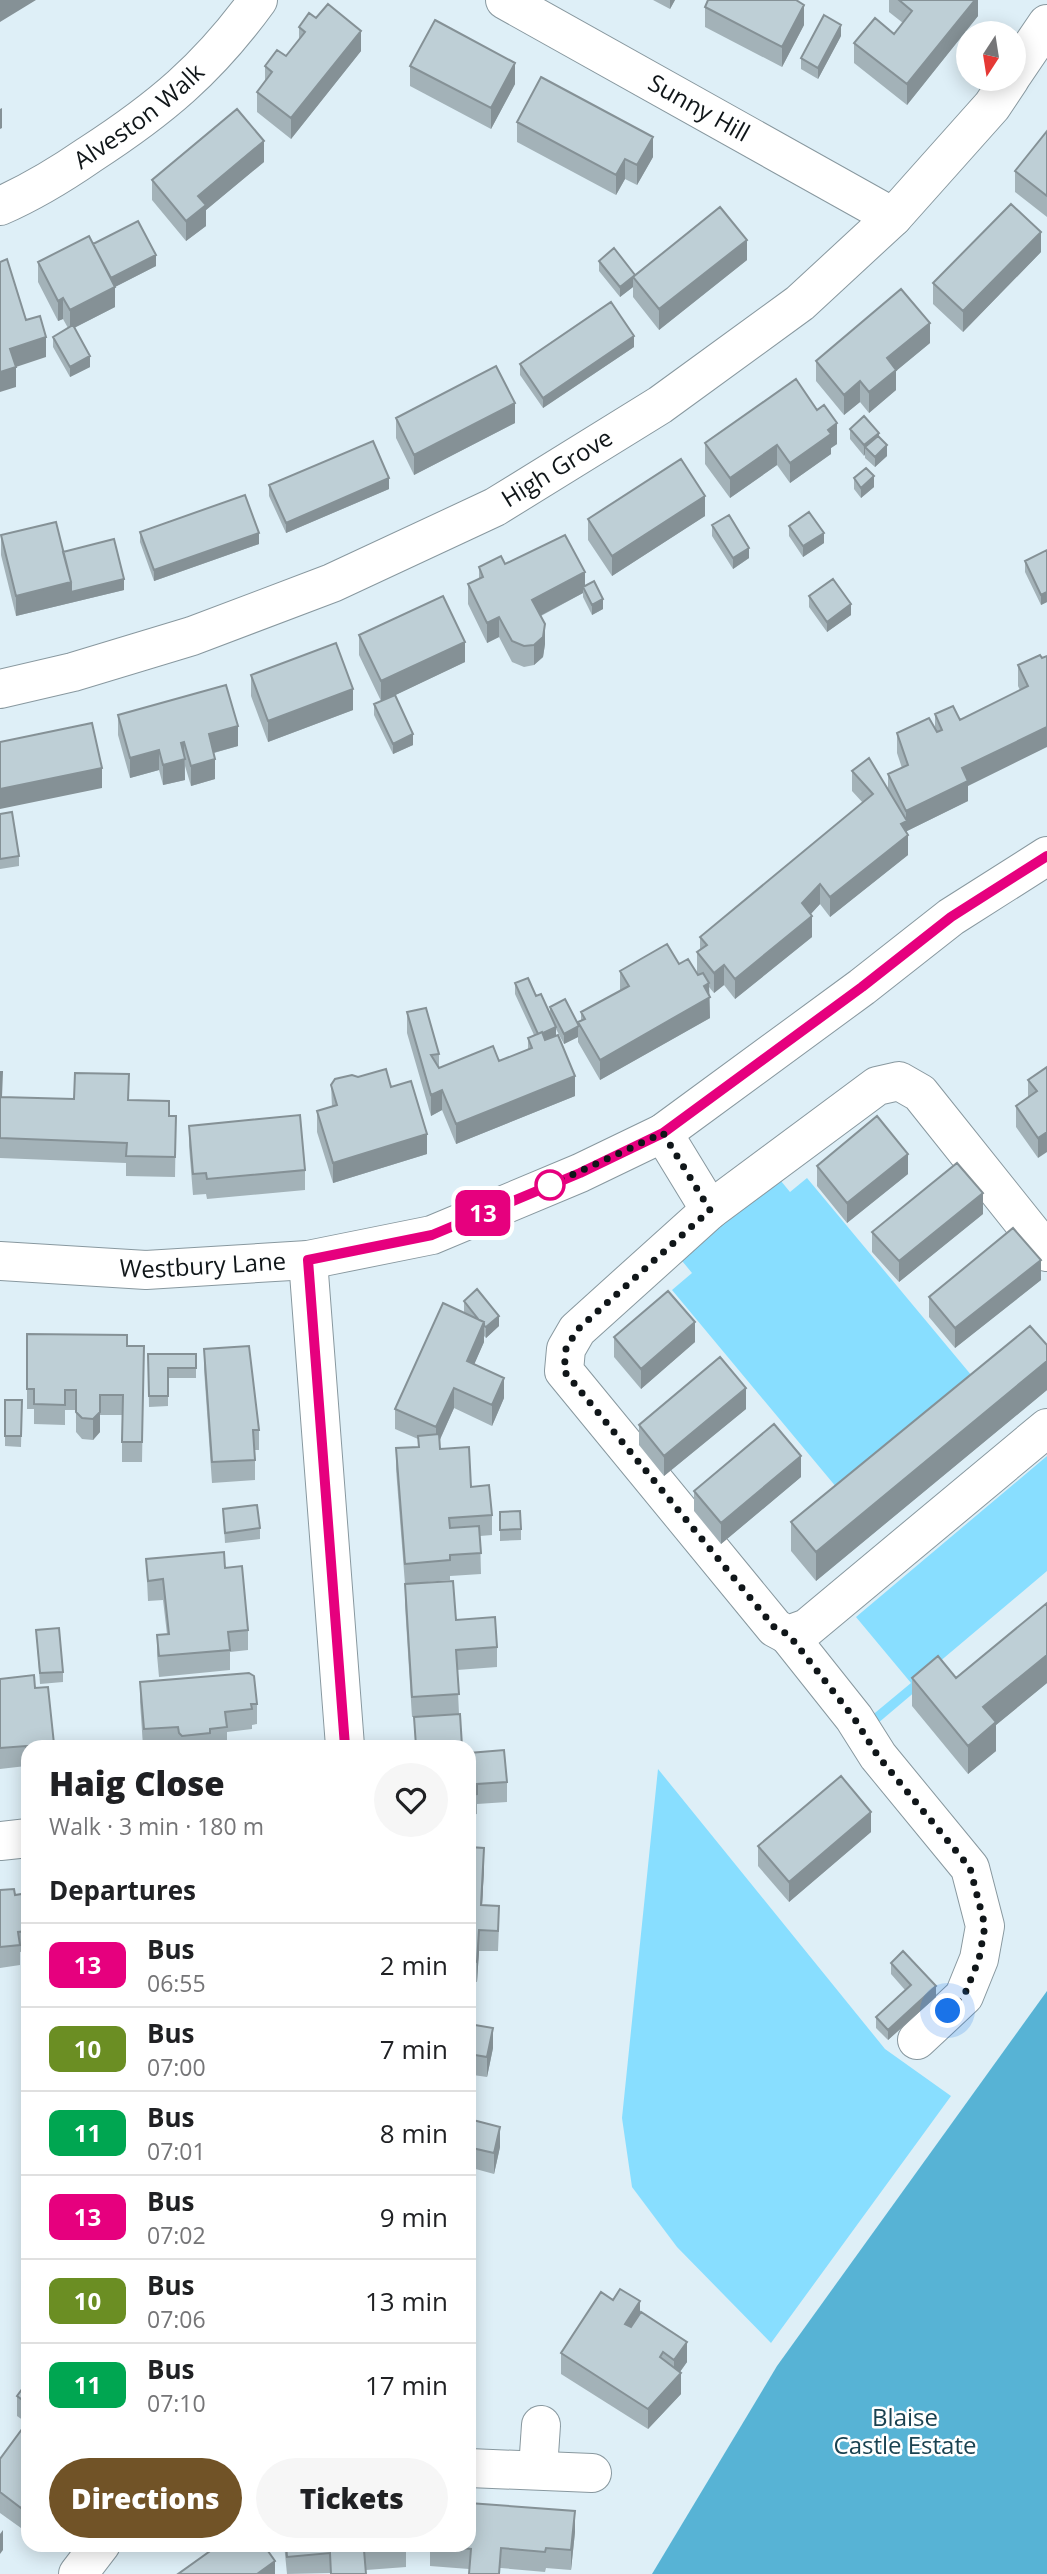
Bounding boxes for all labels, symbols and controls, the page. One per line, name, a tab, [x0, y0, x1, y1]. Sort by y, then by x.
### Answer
north arrow	[956, 21, 1026, 91]
map controls	[956, 21, 1026, 91]
street label: Alveston Walk	[67, 55, 211, 176]
street label: Sunny Hill	[643, 65, 756, 149]
street label: High Grove	[495, 420, 618, 514]
unlabelled marker	[535, 1170, 565, 1200]
line badge: 13	[452, 1190, 514, 1236]
text: 13	[469, 1196, 497, 1229]
street label: Westbury Lane	[118, 1243, 287, 1285]
text: Haig Close	[49, 1761, 225, 1806]
button: heart	[374, 1763, 448, 1837]
text: Walk · 3 min · 180 m	[49, 1810, 264, 1842]
text: Departures	[49, 1872, 196, 1908]
text: Bus	[147, 1931, 194, 1967]
text: 2 min	[380, 1947, 448, 1983]
text: 13	[74, 1948, 101, 1981]
text: 06:55	[147, 1967, 206, 1999]
your location	[930, 1993, 965, 2028]
text: Bus	[147, 2015, 194, 2051]
text: 7 min	[380, 2031, 448, 2067]
text: 10	[74, 2032, 101, 2065]
text: 07:00	[147, 2051, 206, 2083]
text: Bus	[147, 2099, 194, 2135]
text: 8 min	[380, 2115, 448, 2151]
text: 11	[74, 2116, 101, 2149]
text: 07:01	[147, 2135, 206, 2167]
text: Bus	[147, 2183, 194, 2219]
text: 9 min	[380, 2199, 448, 2235]
text: 13	[74, 2200, 101, 2233]
text: 07:02	[147, 2219, 206, 2251]
text: Bus	[147, 2267, 194, 2303]
text: 13 min	[365, 2283, 448, 2319]
text: 10	[74, 2284, 101, 2317]
text: 07:06	[147, 2303, 206, 2335]
text: Bus	[147, 2351, 194, 2387]
text: 17 min	[365, 2367, 448, 2403]
text: 11	[74, 2368, 101, 2401]
text: 07:10	[147, 2387, 206, 2419]
park label: Blaise Castle Estate	[834, 2400, 976, 2461]
button: Directions	[49, 2458, 242, 2538]
button: Tickets	[256, 2458, 448, 2538]

